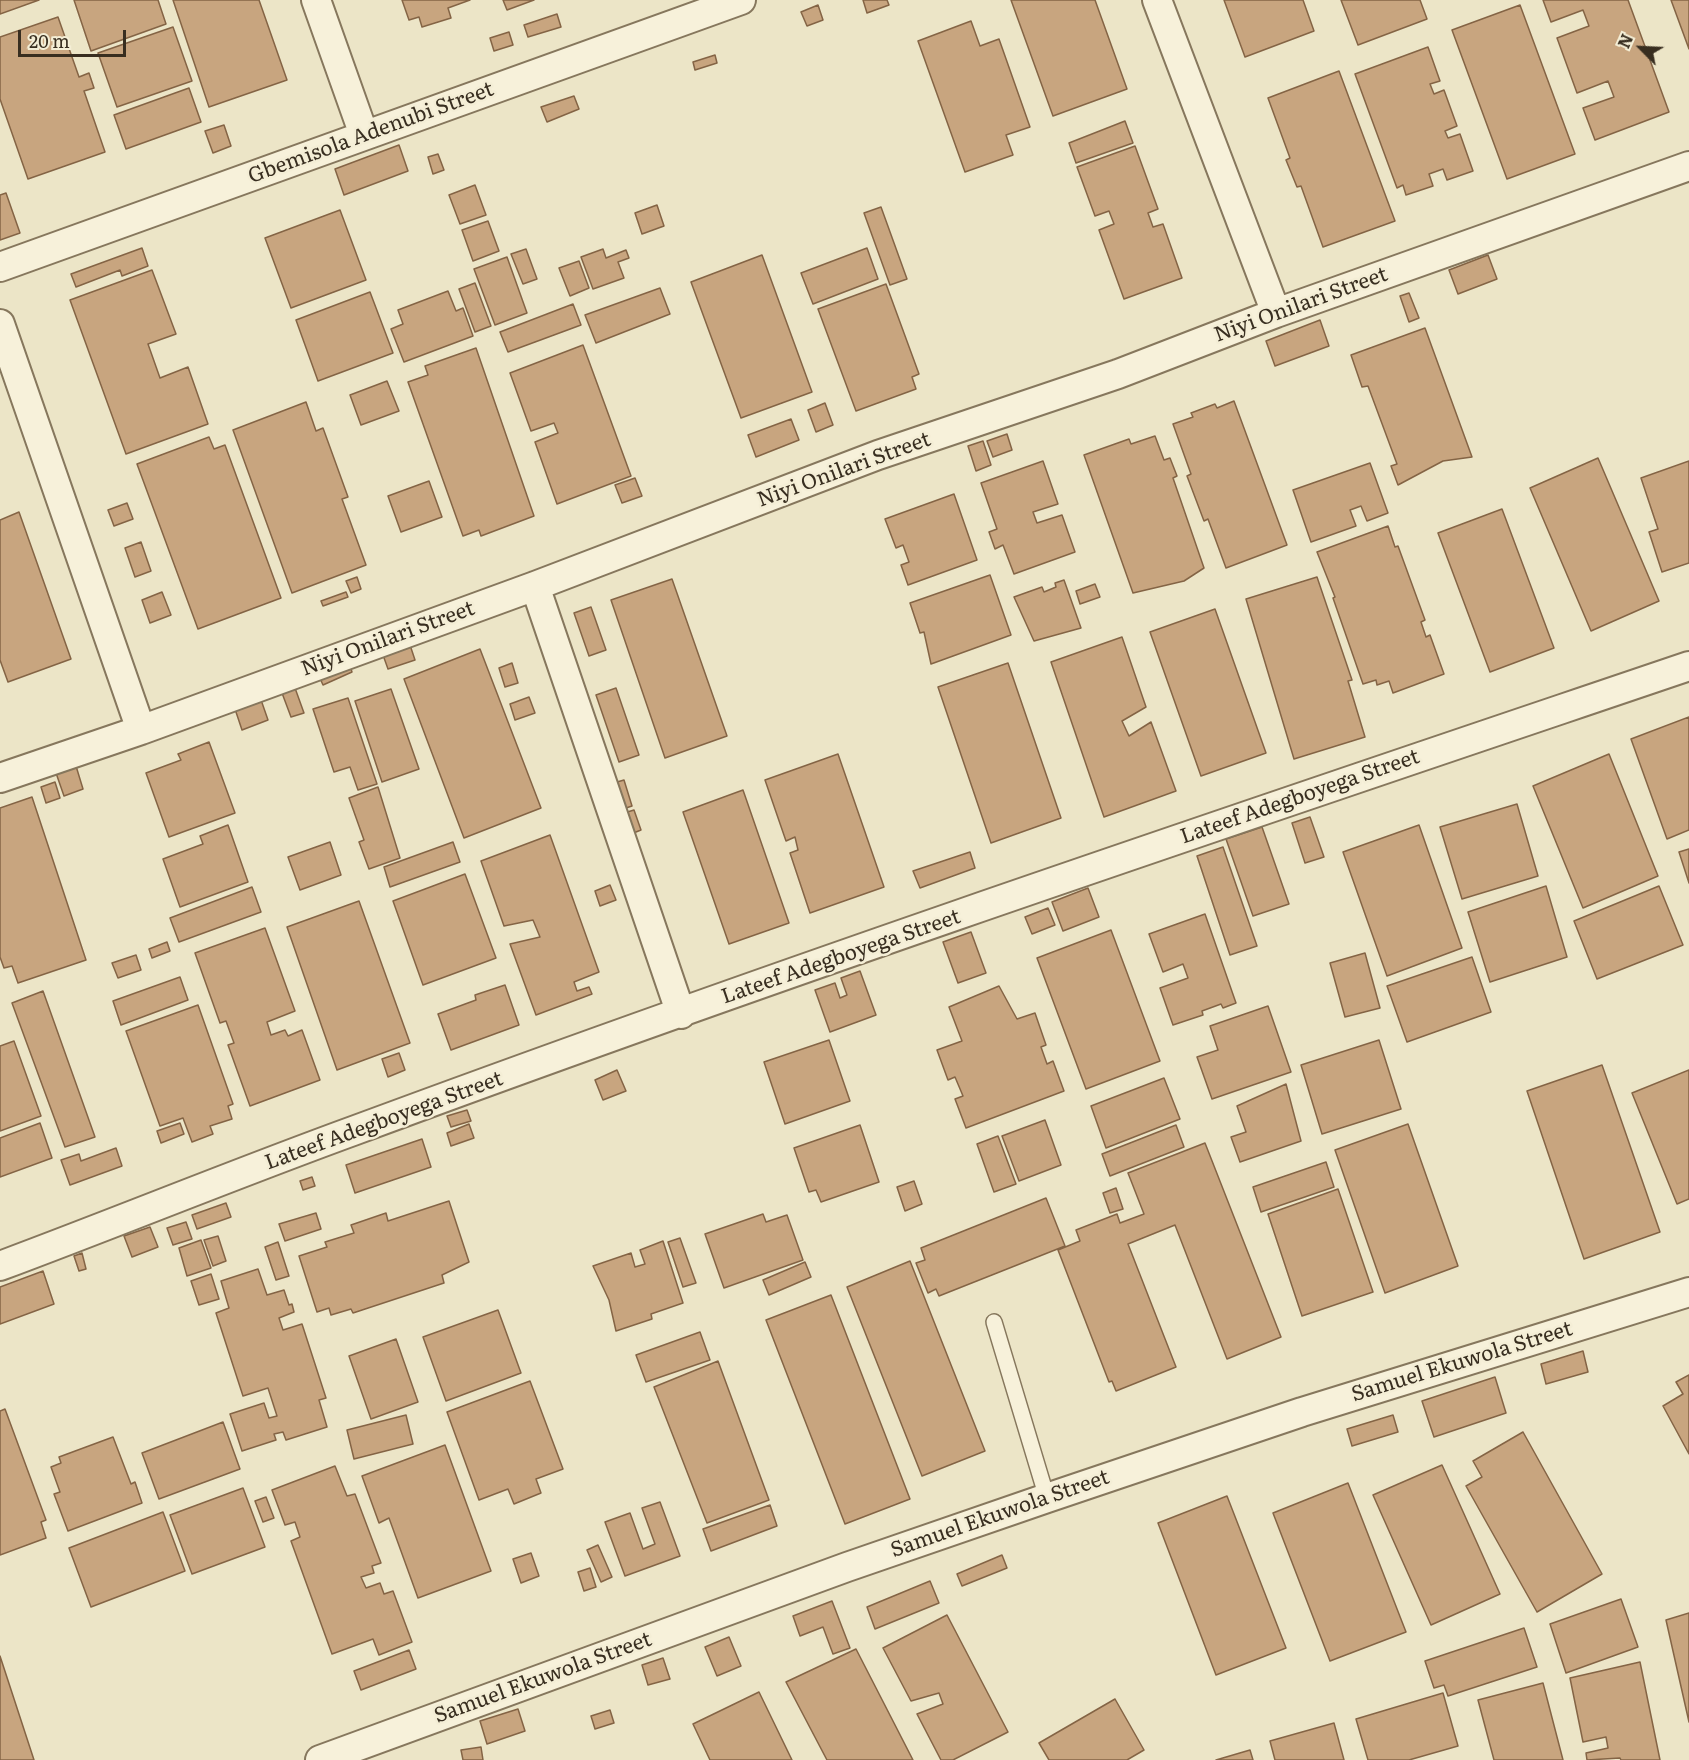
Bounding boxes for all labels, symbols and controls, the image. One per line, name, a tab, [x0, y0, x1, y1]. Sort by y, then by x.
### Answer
scale bar	[21, 18, 129, 56]
north arrow	[1611, 18, 1671, 78]
text: 20 m	[29, 27, 70, 54]
text: N	[1611, 30, 1638, 52]
street label: Gbemisola Adenubi Street	[245, 77, 497, 189]
street label: Niyi Onilari Street	[1211, 262, 1391, 348]
street label: Niyi Onilari Street	[754, 427, 934, 513]
street label: Niyi Onilari Street	[298, 596, 478, 682]
street label: Lateef Adegboyega Street	[1177, 744, 1423, 850]
street label: Lateef Adegboyega Street	[718, 904, 964, 1010]
street label: Lateef Adegboyega Street	[262, 1066, 506, 1176]
street label: Samuel Ekuwola Street	[1349, 1316, 1575, 1408]
street label: Samuel Ekuwola Street	[887, 1465, 1113, 1563]
street label: Samuel Ekuwola Street	[431, 1627, 655, 1729]

